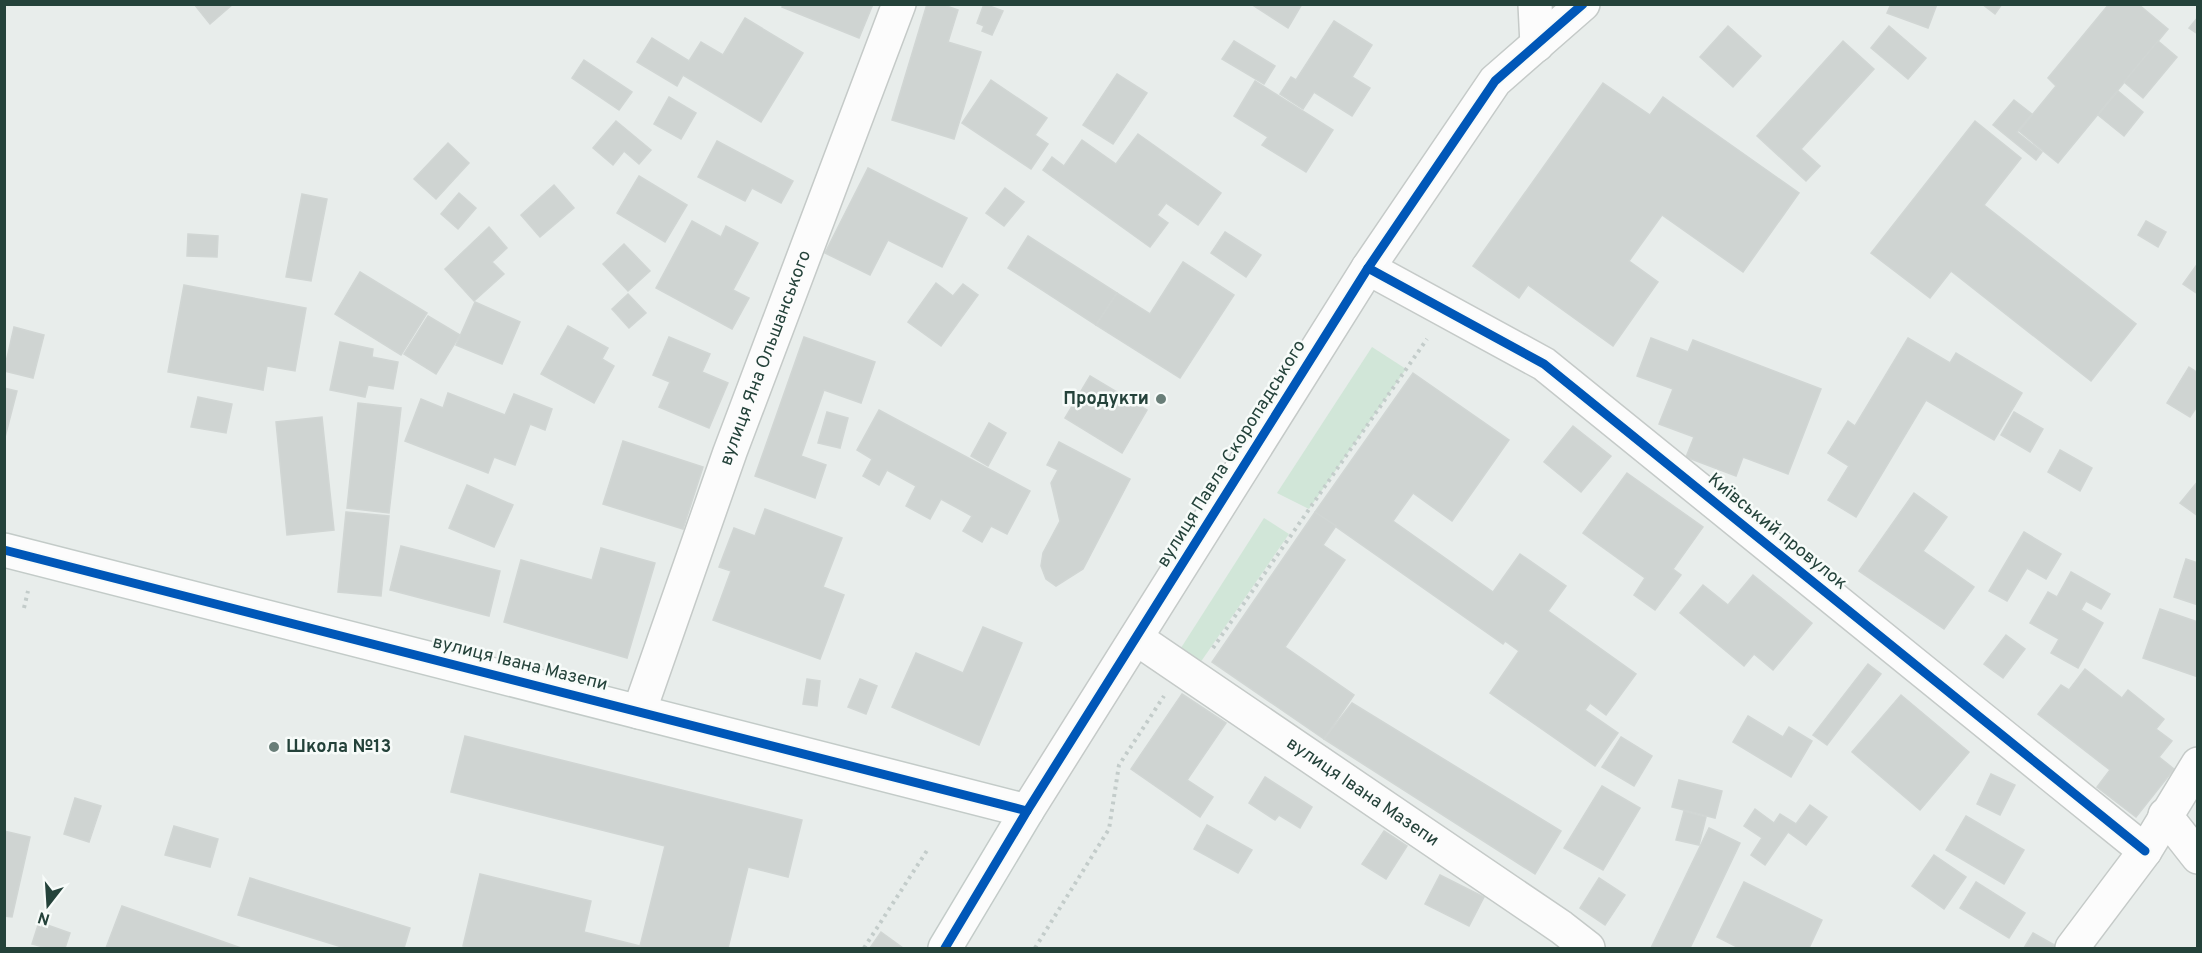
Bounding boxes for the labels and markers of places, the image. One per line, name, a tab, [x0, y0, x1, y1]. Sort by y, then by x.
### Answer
place label: Продукти	[1063, 388, 1149, 411]
marker: Продукти	[1154, 392, 1168, 406]
place label: Школа №13	[286, 736, 391, 759]
marker: Школа №13	[267, 740, 281, 754]

